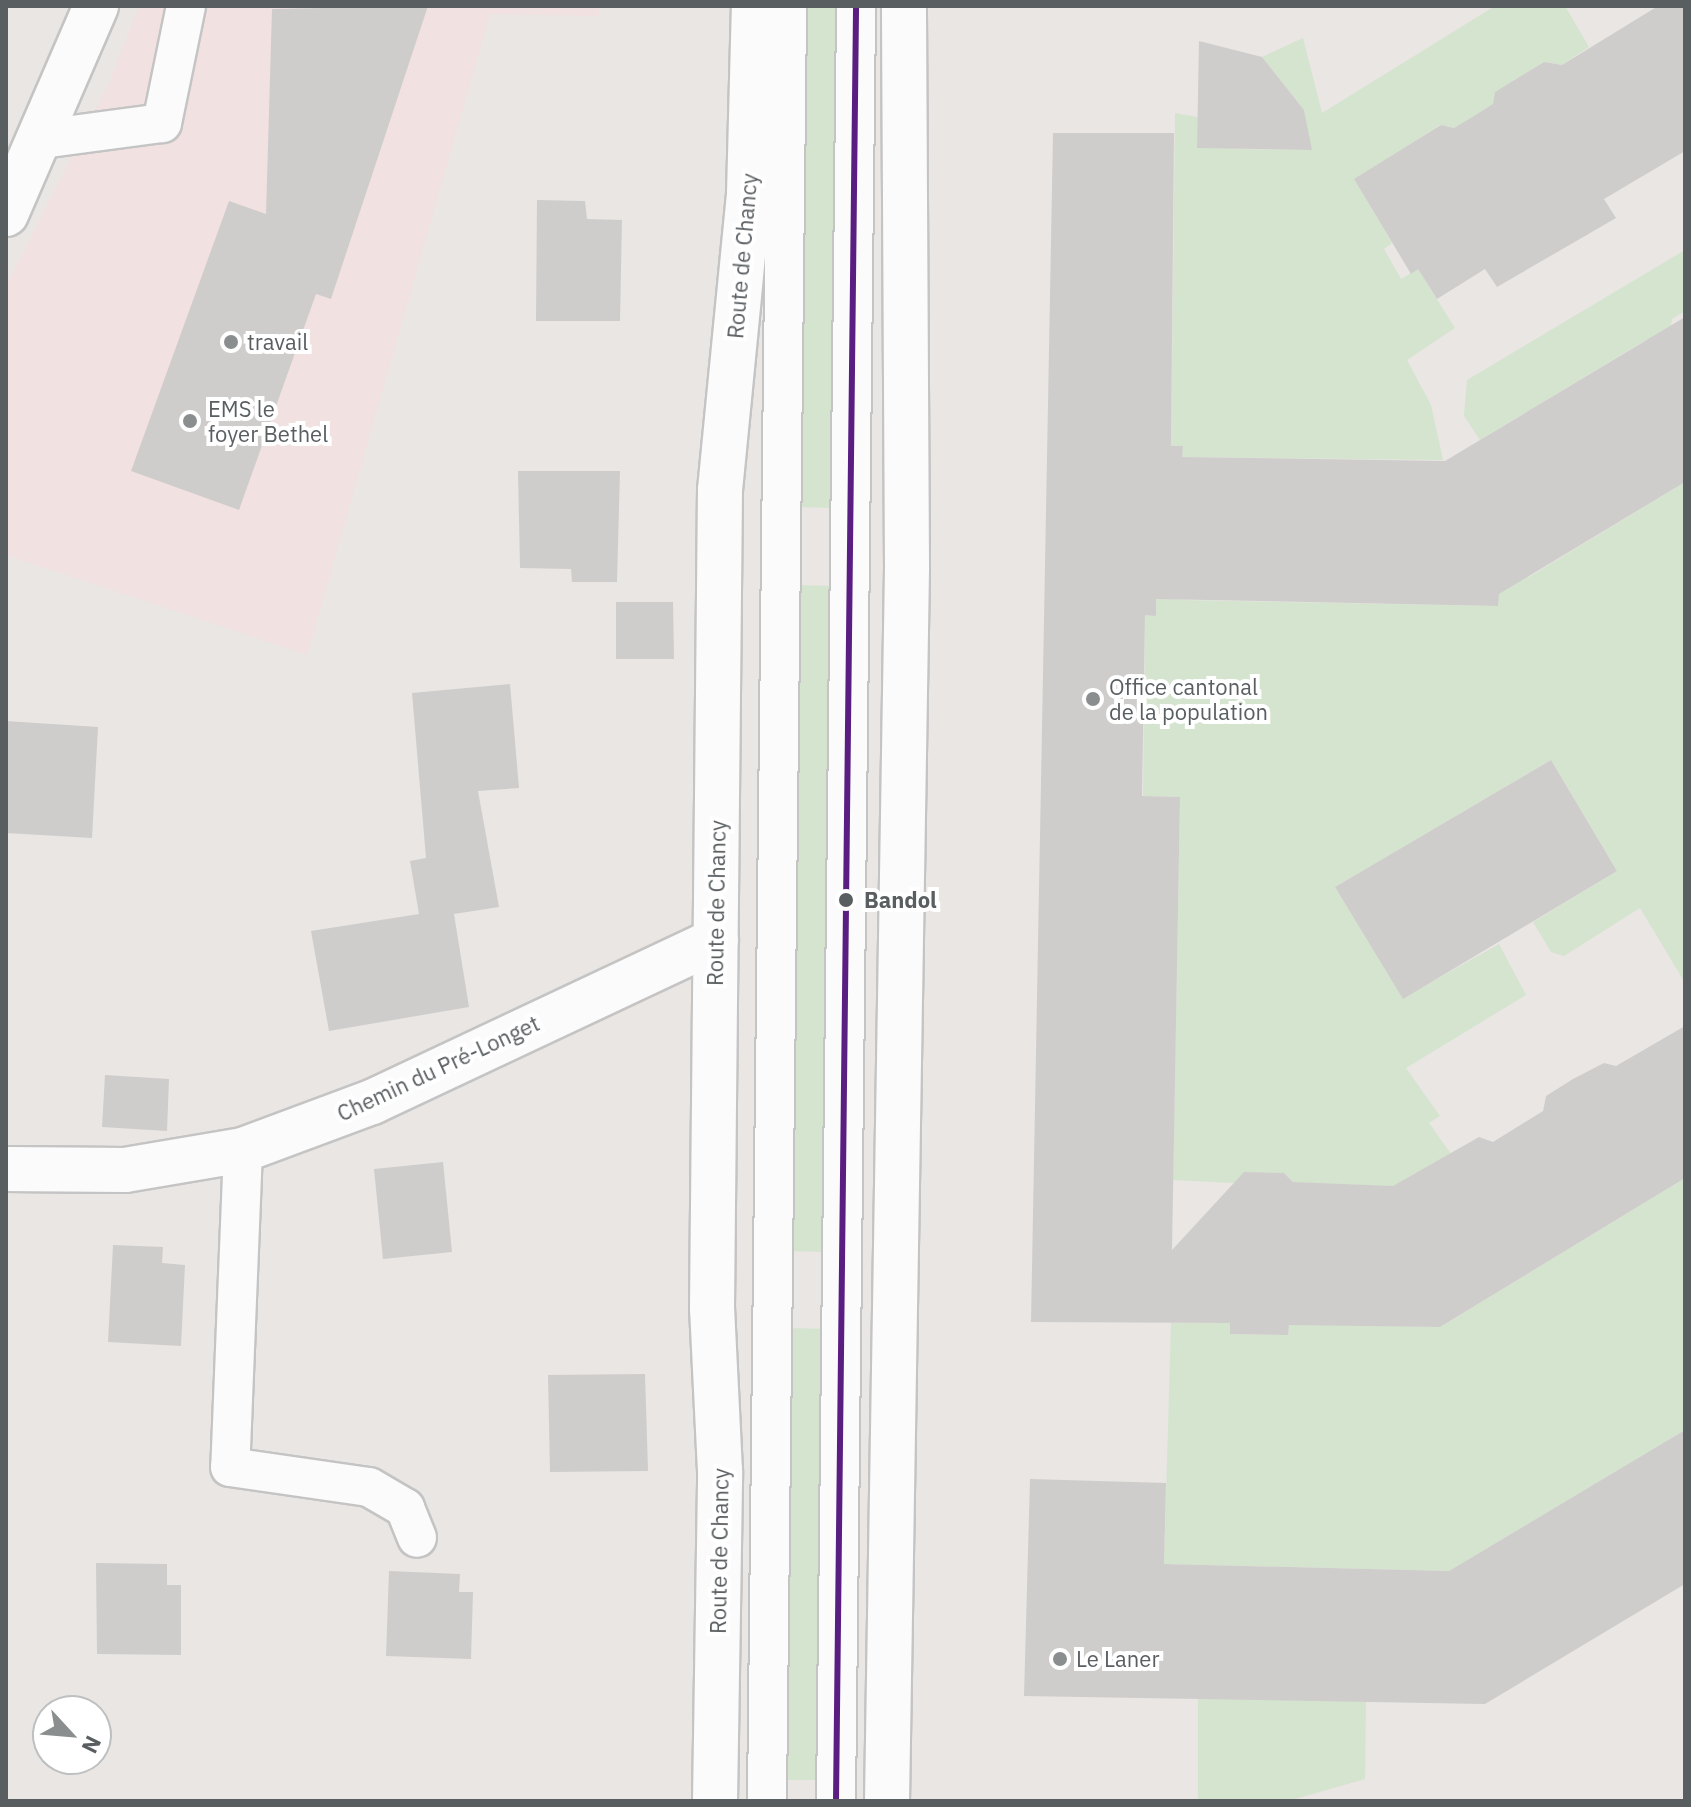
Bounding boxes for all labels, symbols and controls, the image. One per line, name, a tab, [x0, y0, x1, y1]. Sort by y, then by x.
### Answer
street label: Route de Chancy	[722, 172, 762, 340]
place label: travail	[247, 329, 308, 355]
marker: travail	[222, 333, 240, 351]
place label: EMS le foyer Bethel	[208, 395, 328, 446]
marker: EMS le foyer Bethel	[179, 410, 201, 432]
place label: Office cantonal de la population	[1109, 673, 1268, 724]
marker: Office cantonal de la population	[1084, 690, 1102, 708]
street label: Route de Chancy	[701, 820, 731, 986]
place label: Bandol	[864, 887, 937, 913]
marker: Bandol	[835, 889, 857, 911]
street label: Chemin du Pré-Longet	[333, 1010, 543, 1126]
street label: Route de Chancy	[704, 1468, 734, 1634]
place label: Le Laner	[1076, 1646, 1159, 1672]
marker: Le Laner	[1051, 1650, 1069, 1668]
north arrow	[32, 1695, 112, 1775]
text: N	[76, 1731, 109, 1758]

